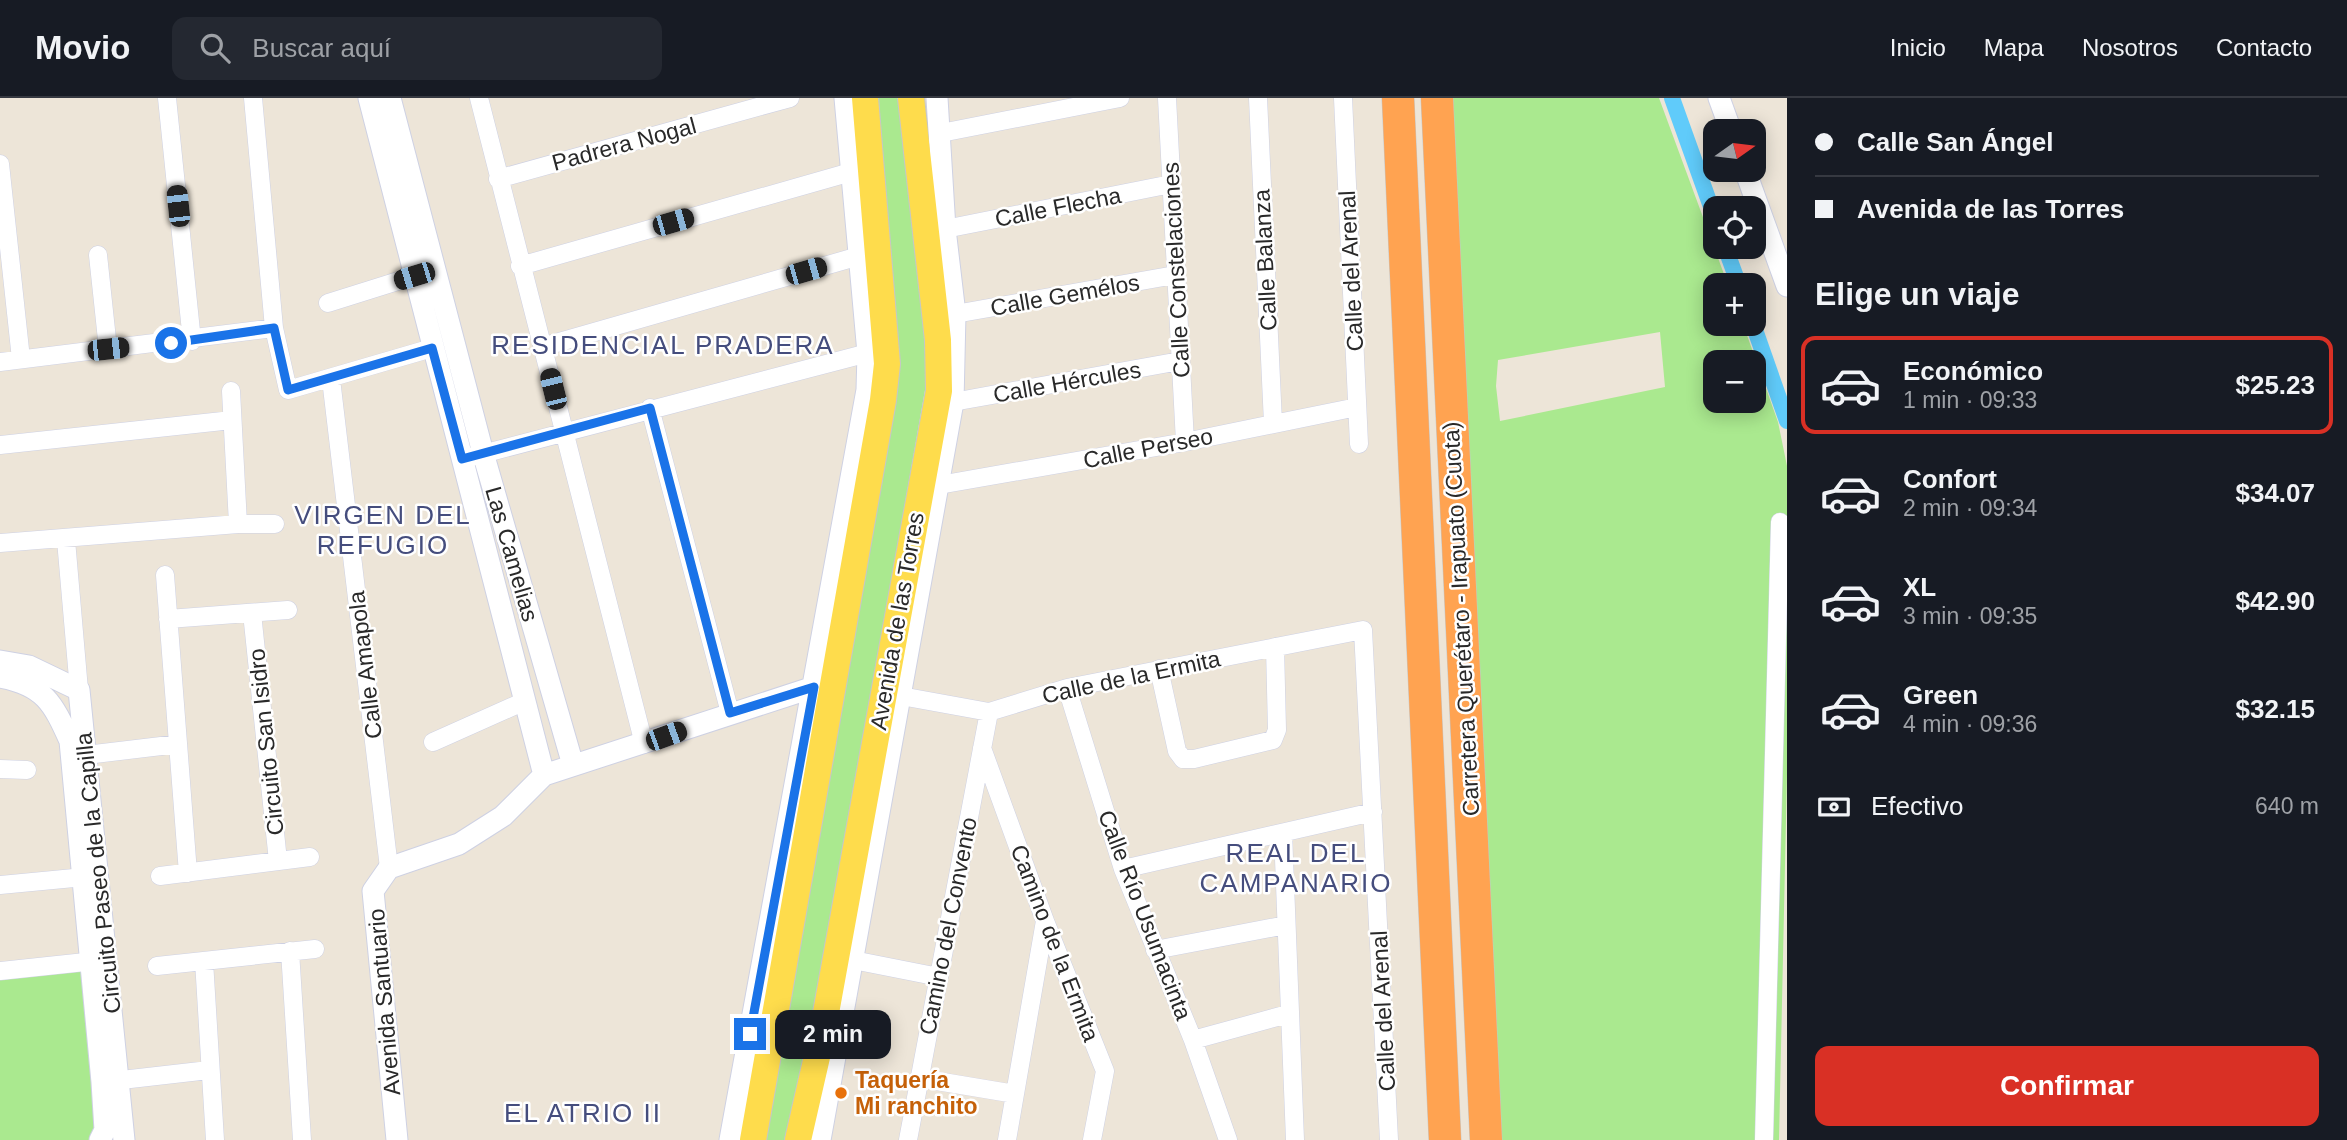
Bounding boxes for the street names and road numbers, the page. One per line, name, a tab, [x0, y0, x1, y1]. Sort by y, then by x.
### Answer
street label: Padrera Nogal	[549, 112, 699, 176]
street label: Calle Constelaciones	[1157, 161, 1195, 379]
street label: Calle Flecha	[993, 182, 1123, 232]
street label: Calle Balanza	[1248, 188, 1282, 332]
street label: Calle del Arenal	[1334, 190, 1368, 352]
street label: Calle Gemélos	[988, 269, 1142, 321]
street label: Calle Hércules	[991, 356, 1143, 408]
street label: Carretera Querétaro - Irapuato (Cuota)	[1438, 421, 1484, 817]
street label: Calle Perseo	[1081, 423, 1215, 473]
street label: Las Camelias	[480, 483, 544, 625]
street label: Avenida de las Torres	[865, 510, 929, 732]
street label: Calle Amapola	[343, 590, 387, 740]
street label: Calle de la Ermita	[1040, 645, 1223, 709]
street label: Circuito San Isidro	[243, 647, 289, 837]
street label: Circuito Paseo de la Capilla	[70, 731, 126, 1015]
street label: Calle Río Usumacinta	[1093, 807, 1197, 1024]
street label: Camino del Convento	[914, 815, 982, 1037]
street label: Camino de la Ermita	[1006, 841, 1105, 1045]
street label: Avenida Santuario	[363, 907, 405, 1097]
street label: Calle del Arenal	[1366, 930, 1400, 1092]

